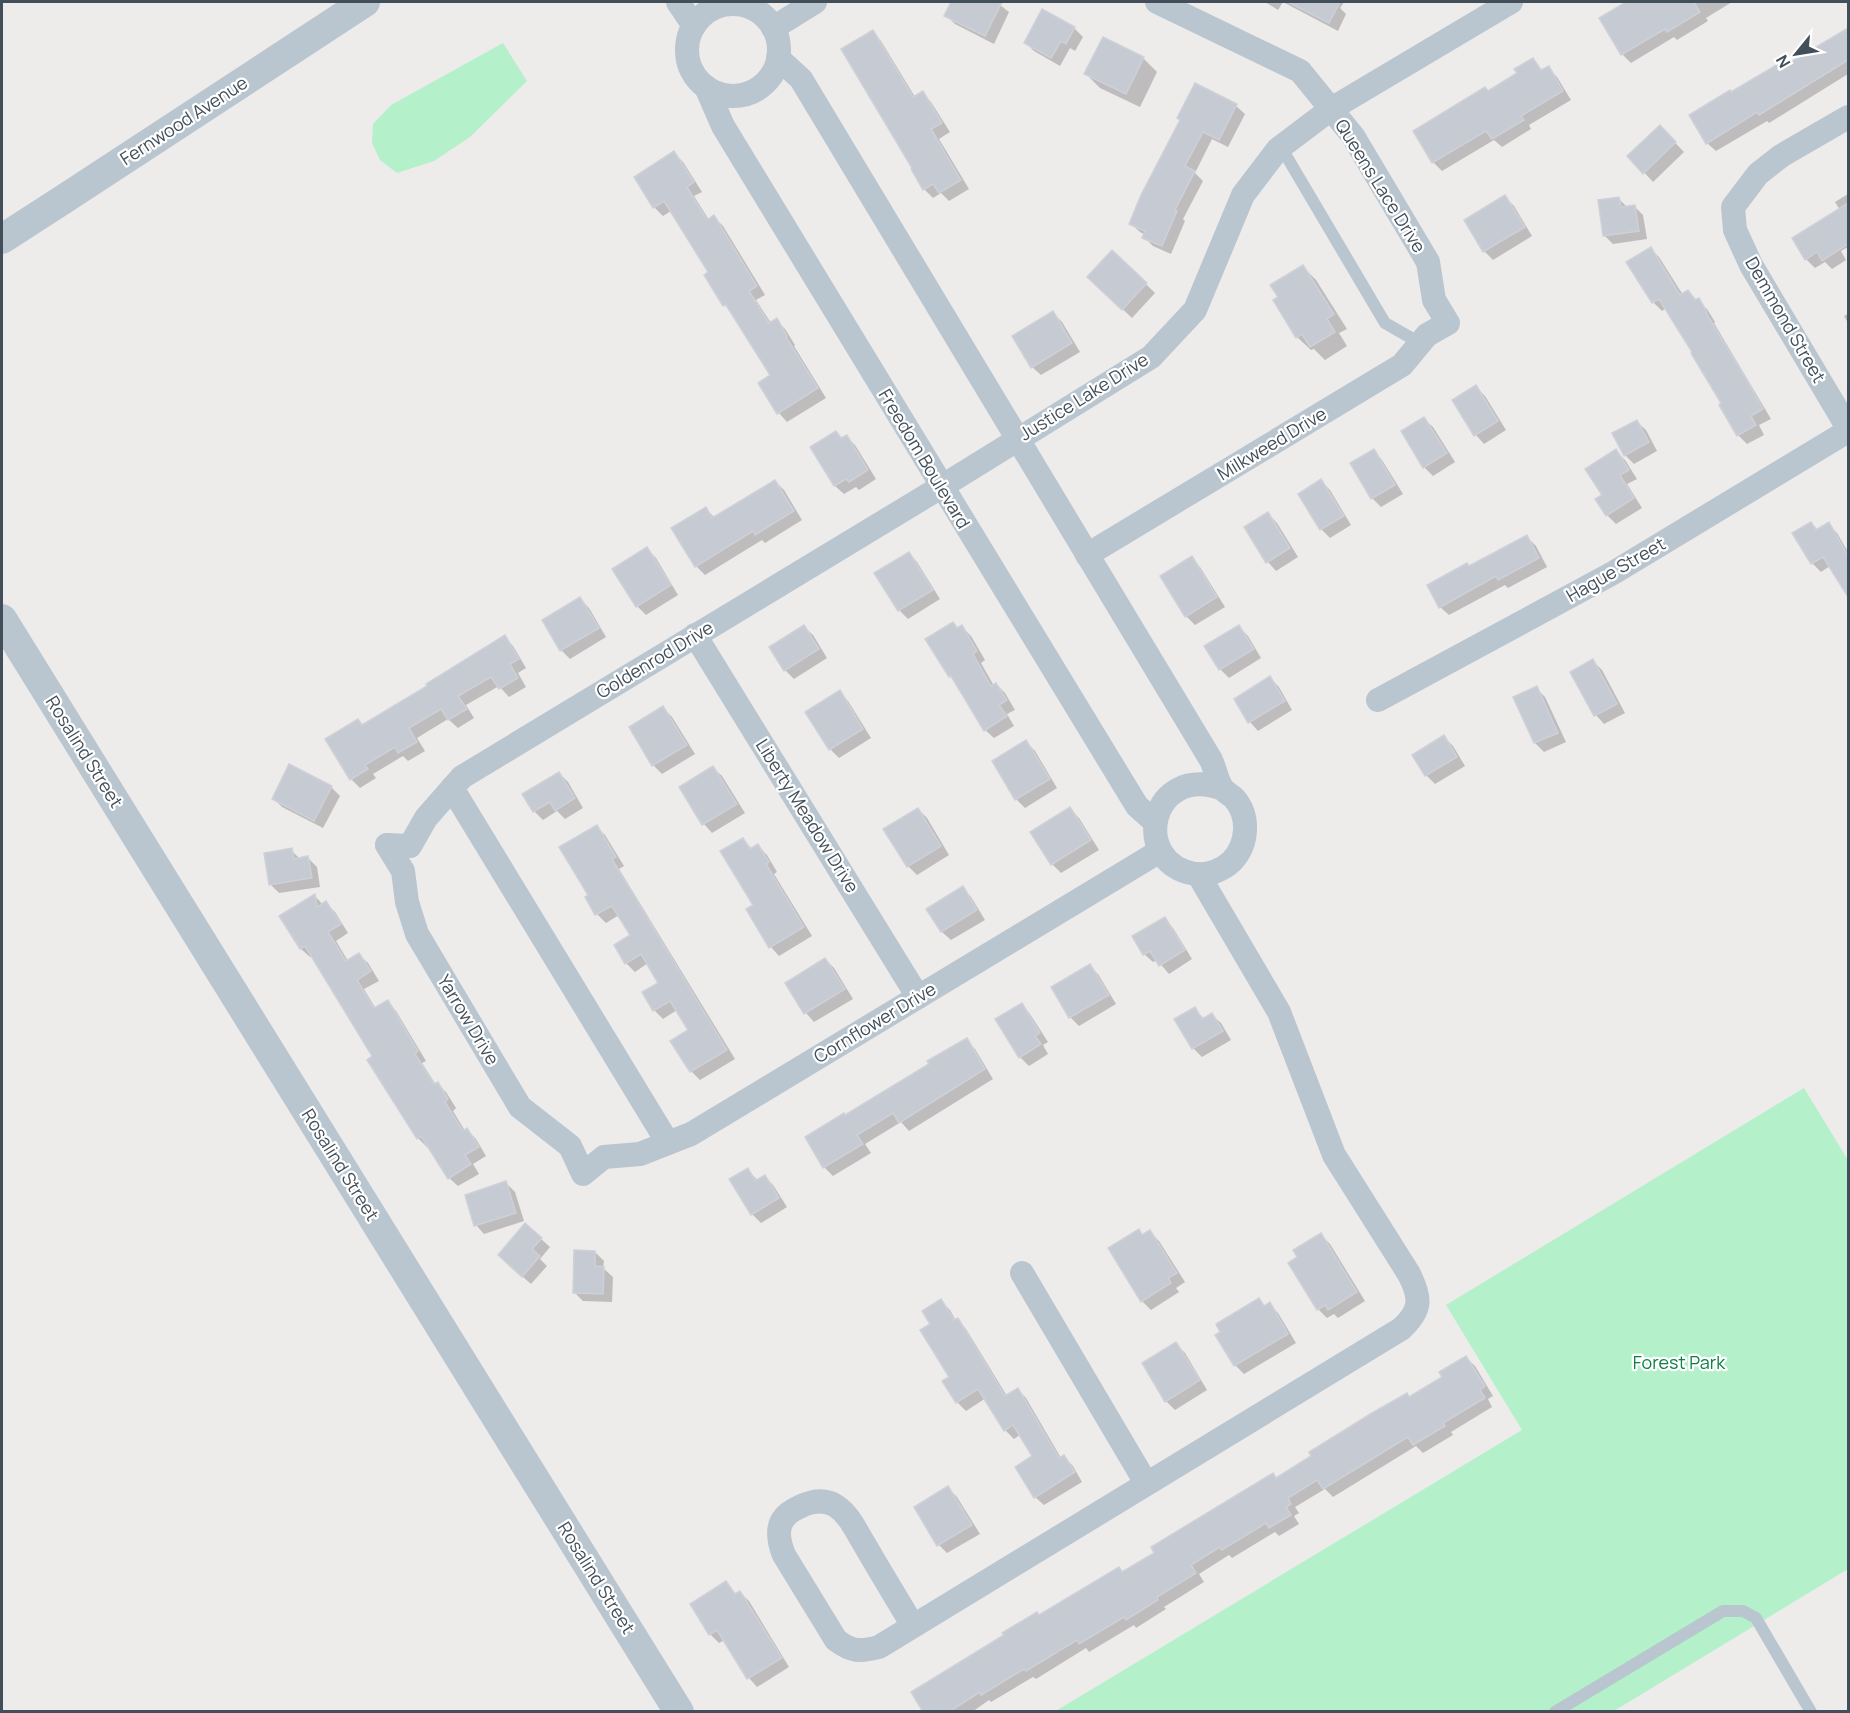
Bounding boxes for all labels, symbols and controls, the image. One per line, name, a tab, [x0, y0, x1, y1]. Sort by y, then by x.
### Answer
north arrow	[1766, 24, 1826, 84]
text: N	[1771, 51, 1795, 72]
street label: Fernwood Avenue	[115, 70, 252, 170]
street label: Queens Lace Drive	[1330, 114, 1432, 257]
street label: Demmond Street	[1740, 252, 1832, 387]
street label: Justice Lake Drive	[1014, 347, 1153, 446]
street label: Freedom Boulevard	[874, 384, 976, 533]
street label: Milkweed Drive	[1212, 401, 1331, 485]
street label: Hague Street	[1562, 531, 1669, 607]
street label: Goldenrod Drive	[592, 615, 717, 704]
street label: Rosalind Street	[41, 691, 129, 812]
street label: Liberty Meadow Drive	[751, 734, 865, 897]
street label: Yarrow Drive	[433, 970, 505, 1069]
street label: Cornflower Drive	[809, 976, 940, 1068]
street label: Rosalind Street	[297, 1104, 385, 1225]
park label: Forest Park	[1633, 1350, 1726, 1374]
street label: Rosalind Street	[553, 1517, 641, 1638]

